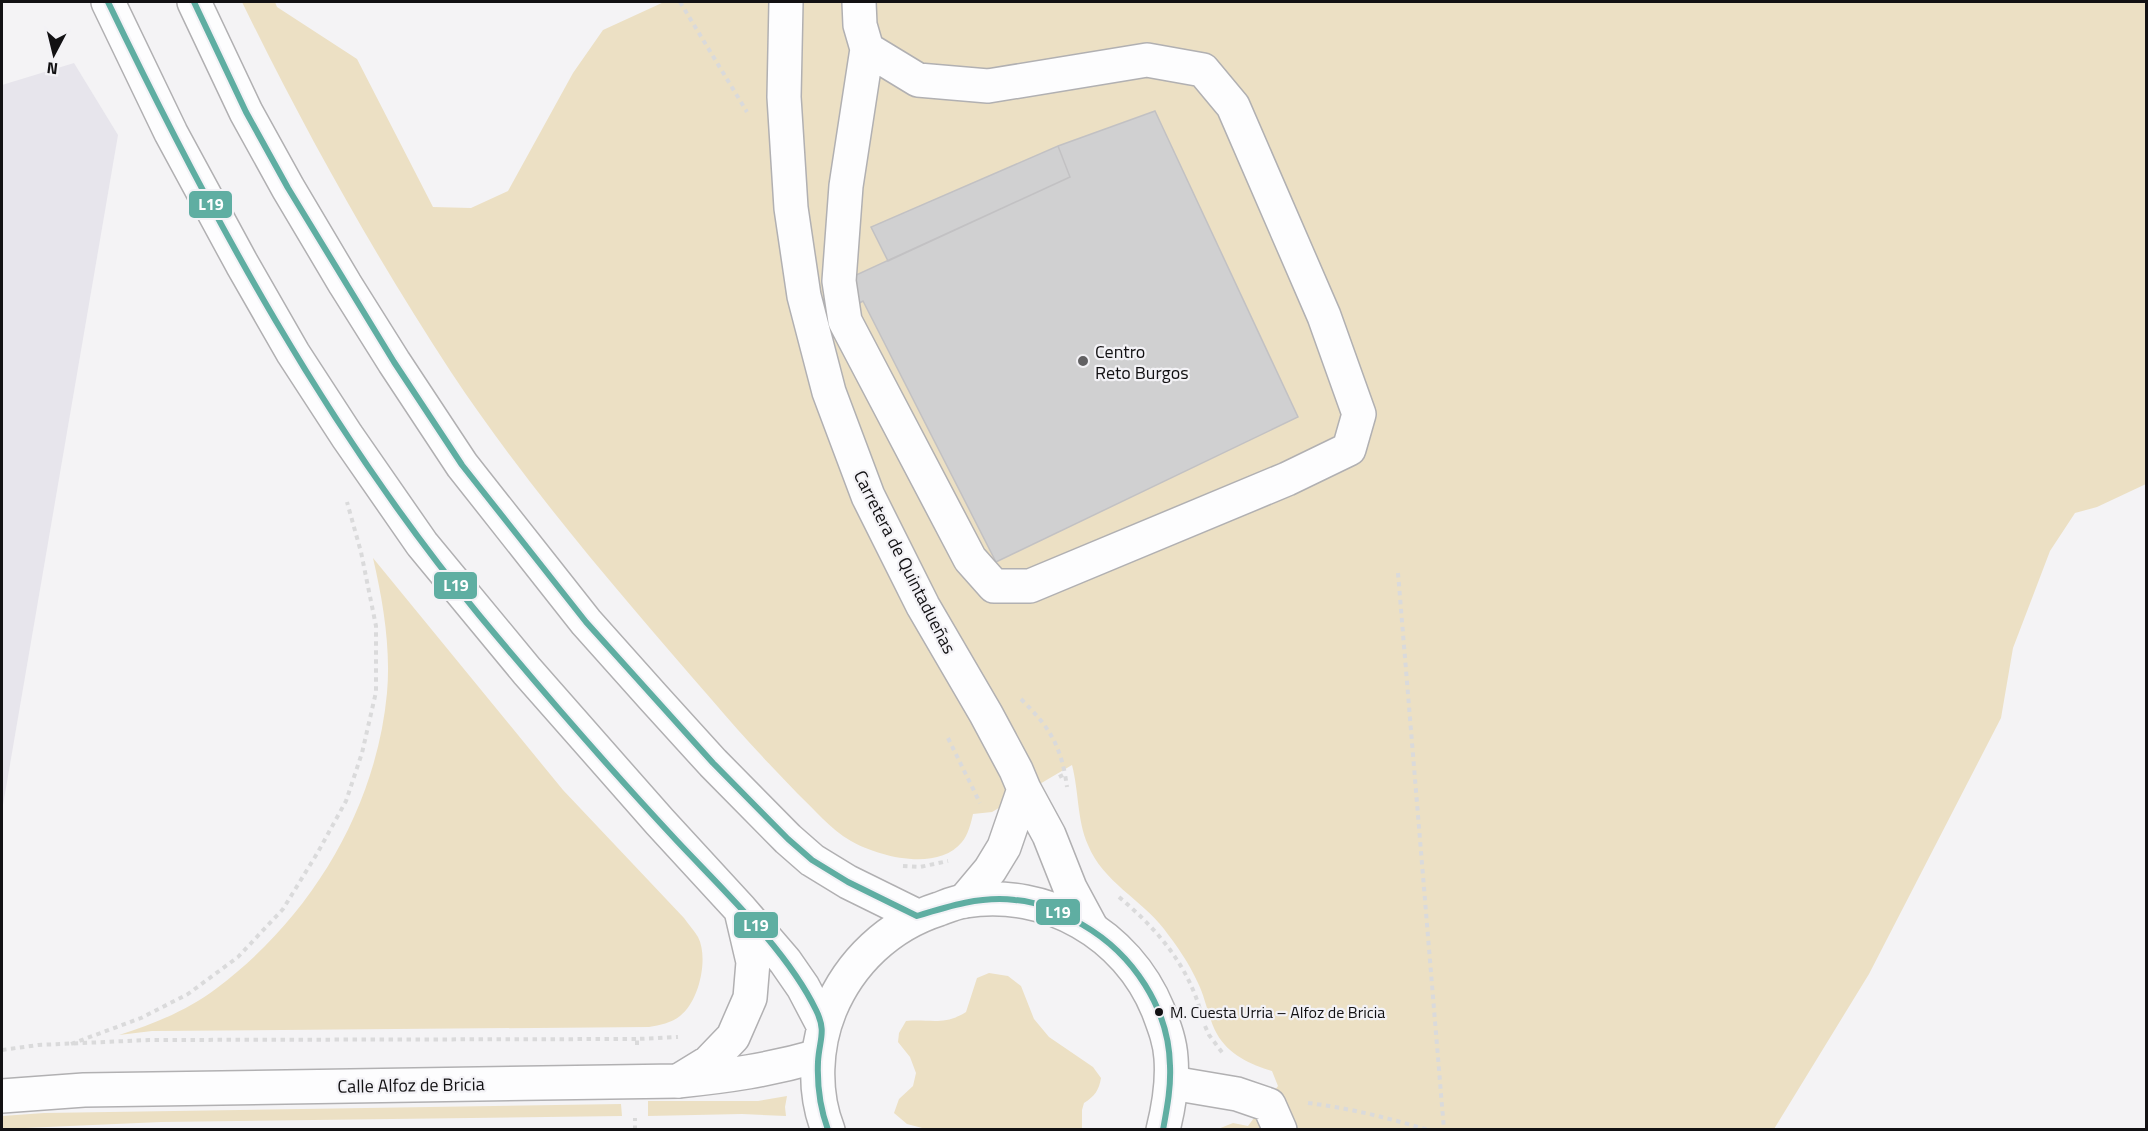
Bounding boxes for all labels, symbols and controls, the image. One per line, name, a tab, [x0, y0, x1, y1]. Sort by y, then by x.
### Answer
north arrow	[24, 24, 84, 84]
text: N	[45, 56, 59, 81]
line badge: L19	[188, 190, 233, 219]
text: L19	[198, 192, 224, 216]
place label: Centro Reto Burgos	[1095, 338, 1189, 386]
marker: Centro Reto Burgos	[1076, 354, 1090, 368]
street label: Carretera de Quintadueñas	[847, 465, 963, 659]
line badge: L19	[433, 571, 478, 600]
text: L19	[443, 573, 469, 597]
line badge: L19	[1035, 898, 1081, 926]
text: L19	[1045, 900, 1071, 924]
line badge: L19	[733, 911, 779, 939]
text: L19	[743, 913, 769, 937]
place label: M. Cuesta Urria – Alfoz de Bricia	[1170, 1000, 1385, 1024]
marker: M. Cuesta Urria – Alfoz de Bricia	[1153, 1006, 1165, 1018]
street label: Calle Alfoz de Bricia	[337, 1070, 485, 1100]

